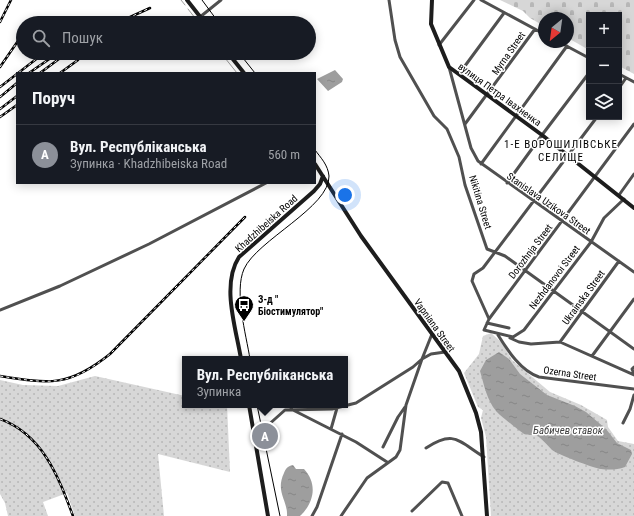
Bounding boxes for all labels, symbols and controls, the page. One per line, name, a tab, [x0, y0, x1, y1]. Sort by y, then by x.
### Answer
north arrow	[538, 12, 574, 48]
map controls	[586, 12, 622, 120]
button: +	[586, 12, 622, 48]
search box	[16, 16, 316, 60]
icon: search	[30, 27, 52, 49]
text: Пошук	[62, 29, 103, 47]
street label: Myrna Street	[490, 30, 527, 77]
button: −	[586, 48, 622, 84]
street label: вулиця Петра Івахненка	[456, 61, 543, 128]
button: layers	[586, 84, 622, 120]
text: Поруч	[32, 88, 75, 108]
text: Вул. Республіканська	[70, 138, 207, 156]
district label: 1-Е ВОРОШИЛІВСЬКЕ СЕЛИЩЕ	[504, 138, 618, 164]
text: A	[41, 147, 49, 162]
text: 560 m	[268, 147, 300, 162]
text: Зупинка · Khadzhibeiska Road	[70, 156, 227, 171]
street label: Stanislava Uzikova Street	[505, 170, 593, 236]
street label: Nikitina Street	[467, 174, 494, 231]
your location	[335, 185, 355, 205]
street label: Khadzhibeiska Road	[233, 193, 300, 254]
street label: Dorozhnja Street	[506, 222, 555, 281]
street label: Nezhdanovoi Street	[527, 243, 582, 311]
street label: Ukrainska Street	[560, 268, 607, 327]
bus stop icon: З-д " Біостимулятор"	[233, 294, 255, 322]
place label: З-д " Біостимулятор"	[258, 294, 323, 317]
street label: Vapniana Street	[412, 297, 457, 354]
popup	[182, 356, 348, 408]
street label: Ozerna Street	[543, 364, 597, 383]
text: Вул. Республіканська	[197, 366, 333, 384]
text: Зупинка	[197, 384, 241, 399]
pin: A	[252, 421, 278, 451]
water label: Бабичев ставок	[533, 424, 604, 437]

